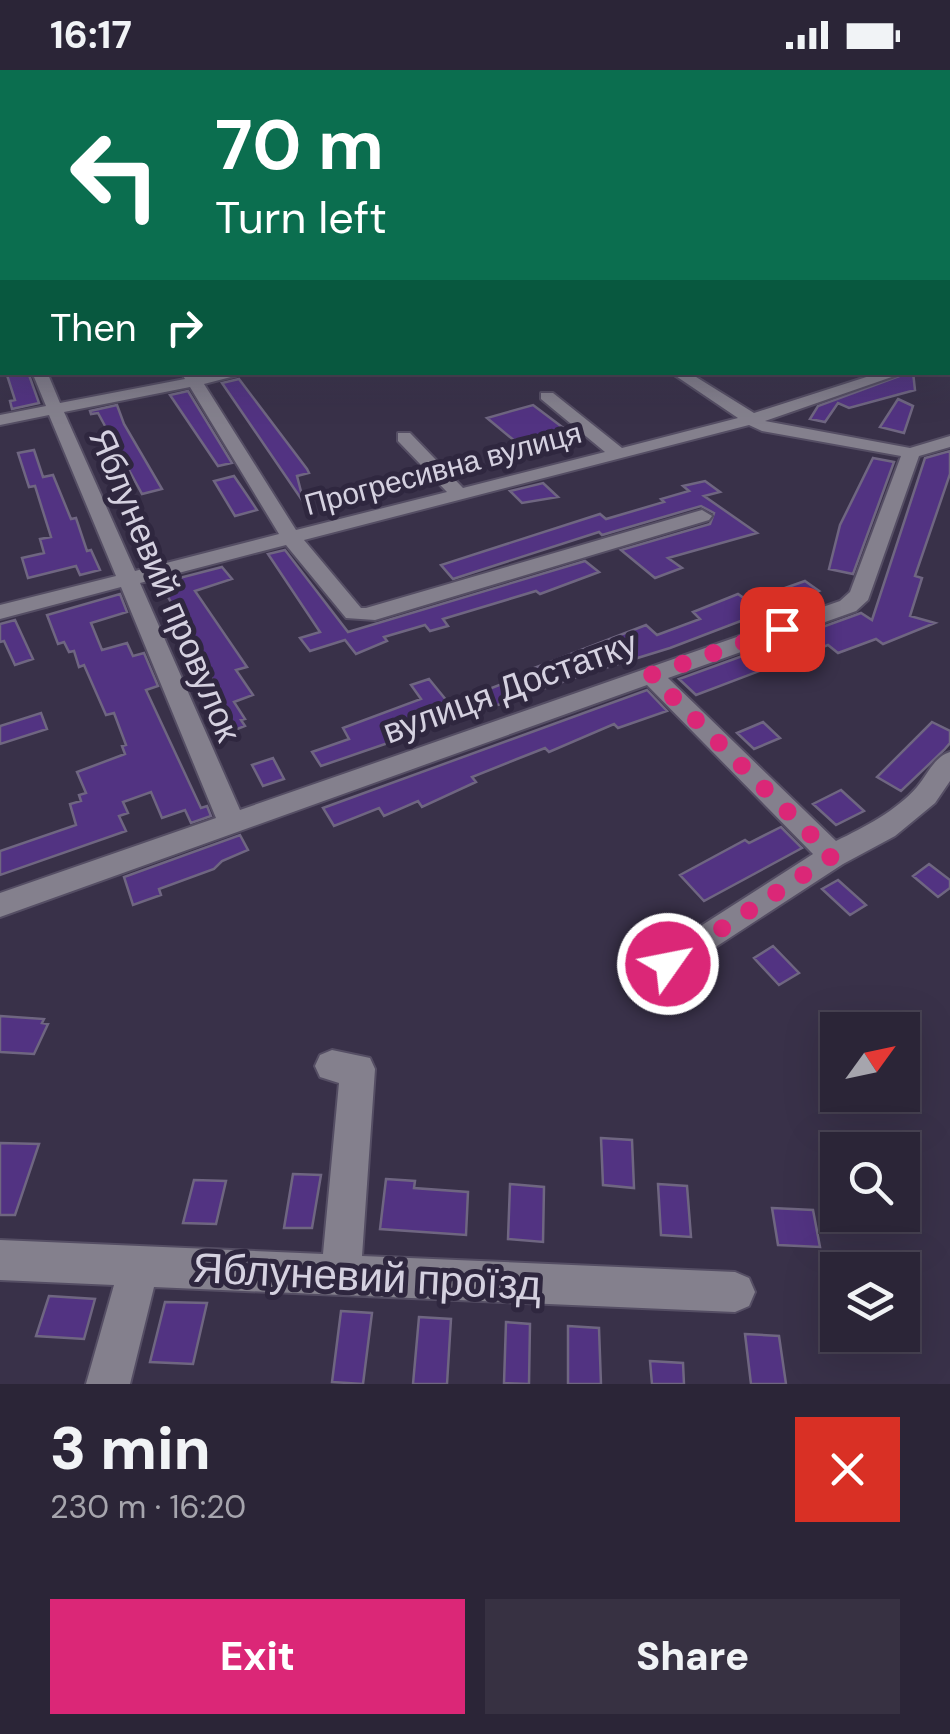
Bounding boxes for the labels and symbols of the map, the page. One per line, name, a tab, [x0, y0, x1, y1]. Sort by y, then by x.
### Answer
street label: Прогресивна вулиця	[300, 413, 586, 524]
street label: Яблуневий провулок	[78, 422, 252, 749]
pin	[740, 587, 825, 672]
street label: вулиця Достатку	[376, 619, 644, 754]
position arrow	[616, 912, 720, 1016]
north arrow	[820, 1012, 920, 1112]
street label: Яблуневий проїзд	[191, 1240, 543, 1313]

